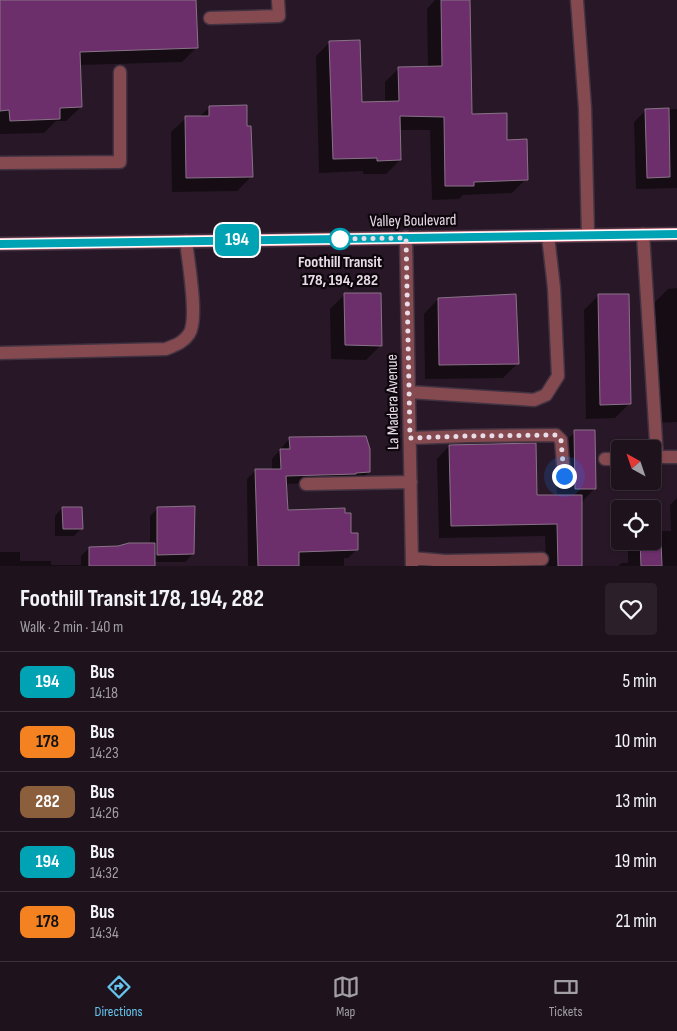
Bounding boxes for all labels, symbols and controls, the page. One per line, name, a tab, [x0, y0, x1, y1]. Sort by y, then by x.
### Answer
street label: Valley Boulevard	[369, 211, 457, 231]
line badge: 194	[208, 224, 266, 256]
marker: Foothill Transit 178, 194, 282	[329, 228, 351, 250]
text: 194	[225, 229, 249, 250]
place label: Foothill Transit 178, 194, 282	[298, 253, 382, 290]
street label: La Madera Avenue	[383, 354, 403, 450]
north arrow	[611, 440, 661, 490]
map controls	[611, 440, 661, 550]
your location	[552, 464, 577, 489]
button: locate	[611, 500, 661, 550]
button: heart	[605, 583, 657, 635]
text: Foothill Transit 178, 194, 282	[20, 584, 264, 613]
text: Walk · 2 min · 140 m	[20, 618, 123, 637]
text: Bus	[90, 661, 115, 684]
text: 5 min	[622, 670, 657, 693]
text: 194	[36, 671, 59, 692]
text: 14:18	[90, 684, 118, 703]
text: Bus	[90, 721, 115, 744]
text: 10 min	[615, 730, 657, 753]
text: 178	[36, 731, 59, 752]
text: 14:23	[90, 744, 119, 763]
text: Bus	[90, 781, 115, 804]
text: 13 min	[616, 790, 657, 813]
text: 282	[35, 791, 60, 812]
text: 14:26	[90, 804, 119, 823]
text: Bus	[90, 841, 115, 864]
text: 19 min	[615, 850, 657, 873]
text: 194	[36, 851, 59, 872]
text: 14:32	[90, 864, 119, 883]
text: Bus	[90, 901, 115, 924]
text: 21 min	[616, 910, 657, 933]
text: 178	[36, 911, 59, 932]
text: 14:34	[90, 924, 119, 943]
tab: Directions	[95, 973, 143, 1020]
tab: Map	[332, 973, 360, 1020]
tab: Tickets	[549, 973, 582, 1020]

